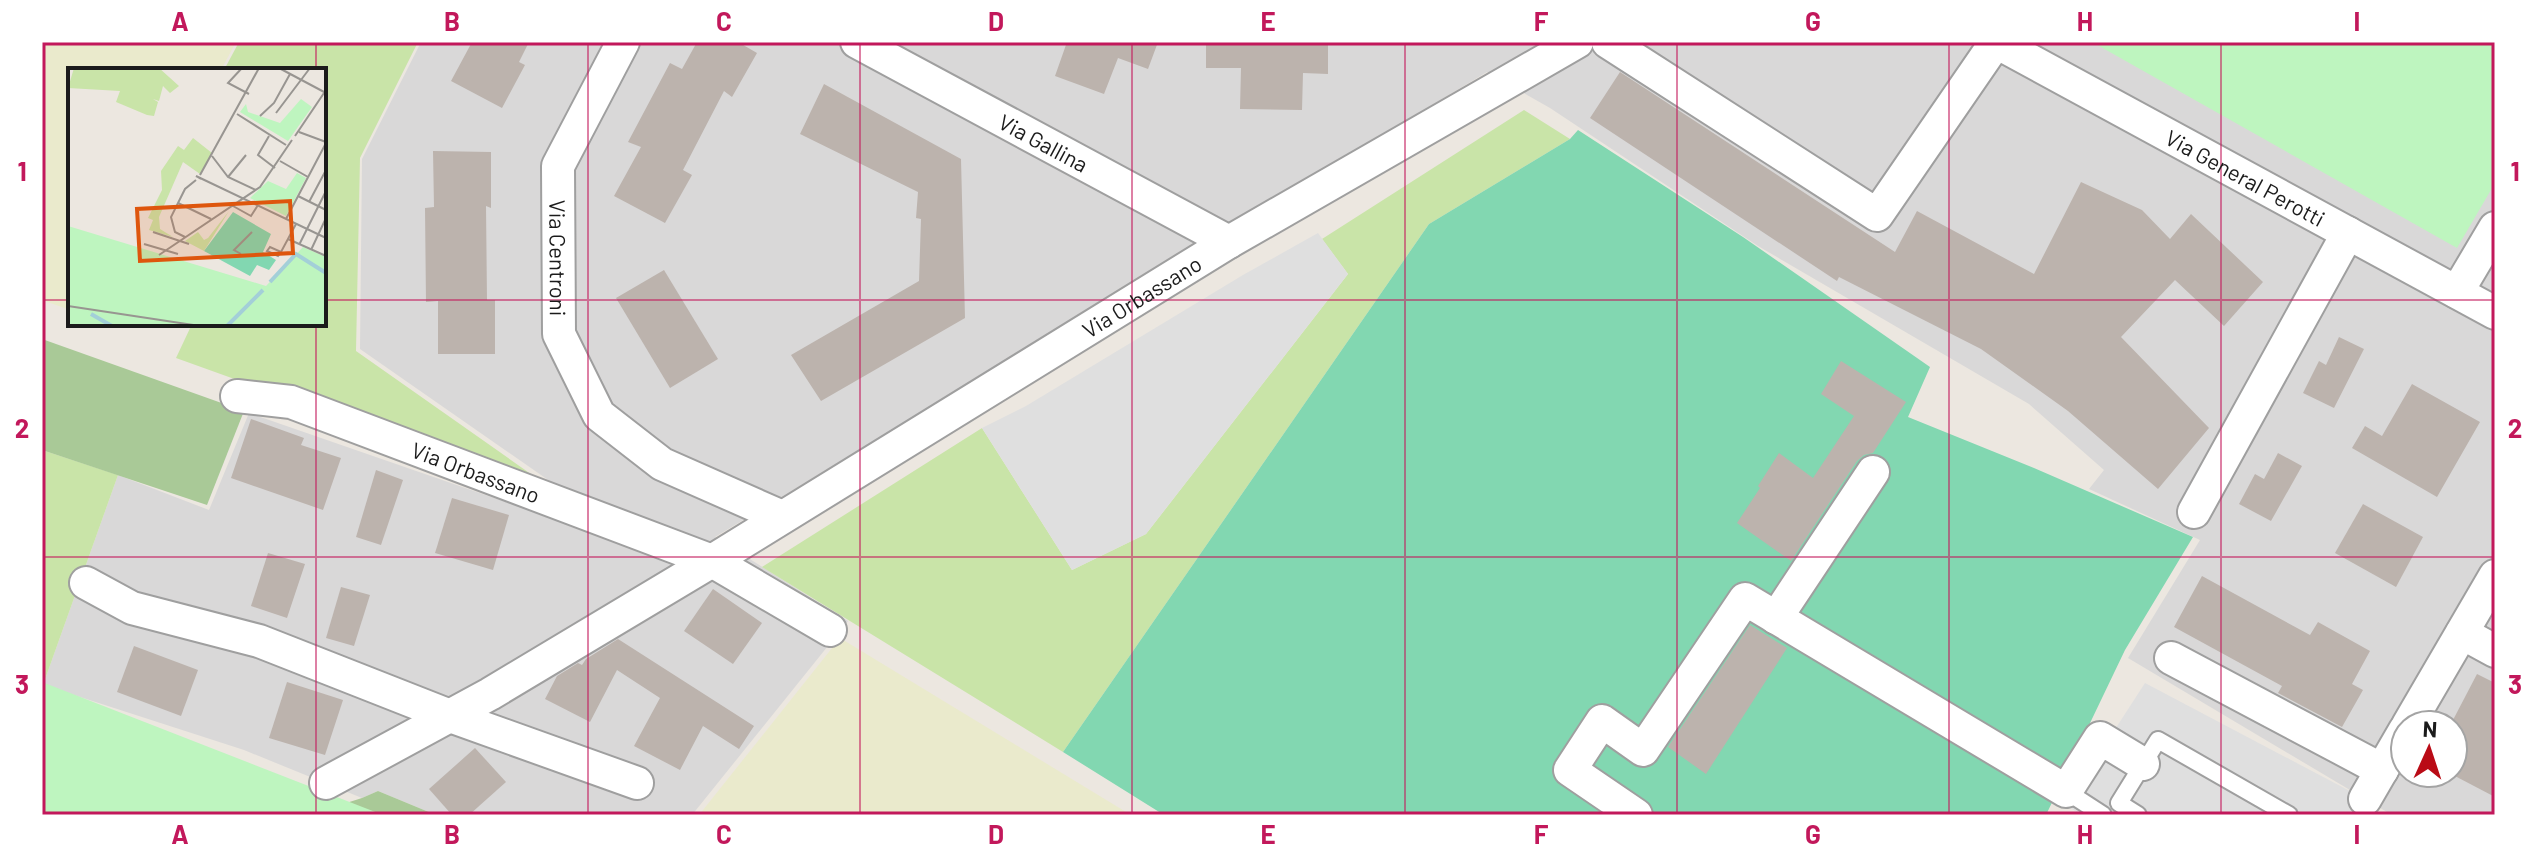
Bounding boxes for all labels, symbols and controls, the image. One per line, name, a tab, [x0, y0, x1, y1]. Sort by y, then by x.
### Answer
text: A	[171, 5, 189, 36]
text: B	[444, 5, 460, 36]
text: C	[716, 5, 732, 36]
text: D	[988, 5, 1004, 36]
text: E	[1260, 5, 1276, 36]
text: F	[1534, 5, 1549, 36]
text: G	[1805, 5, 1821, 36]
text: H	[2077, 5, 2093, 36]
text: I	[2354, 5, 2360, 36]
inset map	[68, 68, 326, 326]
street label: Via Gallina	[995, 108, 1093, 177]
street label: Via General Perotti	[2161, 124, 2330, 231]
text: 1	[17, 155, 27, 186]
text: 1	[2510, 155, 2520, 186]
street label: Via Centroni	[545, 200, 572, 316]
street label: Via Orbassano	[1077, 250, 1206, 343]
text: 2	[15, 412, 29, 443]
text: 2	[2508, 412, 2522, 443]
street label: Via Orbassano	[408, 436, 544, 508]
text: 3	[15, 668, 29, 699]
text: 3	[2508, 668, 2522, 699]
north arrow	[2389, 709, 2469, 789]
text: N	[2422, 715, 2438, 741]
text: A	[171, 818, 189, 849]
text: B	[444, 818, 460, 849]
text: C	[716, 818, 732, 849]
text: D	[988, 818, 1004, 849]
text: E	[1260, 818, 1276, 849]
text: F	[1534, 818, 1549, 849]
text: G	[1805, 818, 1821, 849]
text: H	[2077, 818, 2093, 849]
text: I	[2354, 818, 2360, 849]

